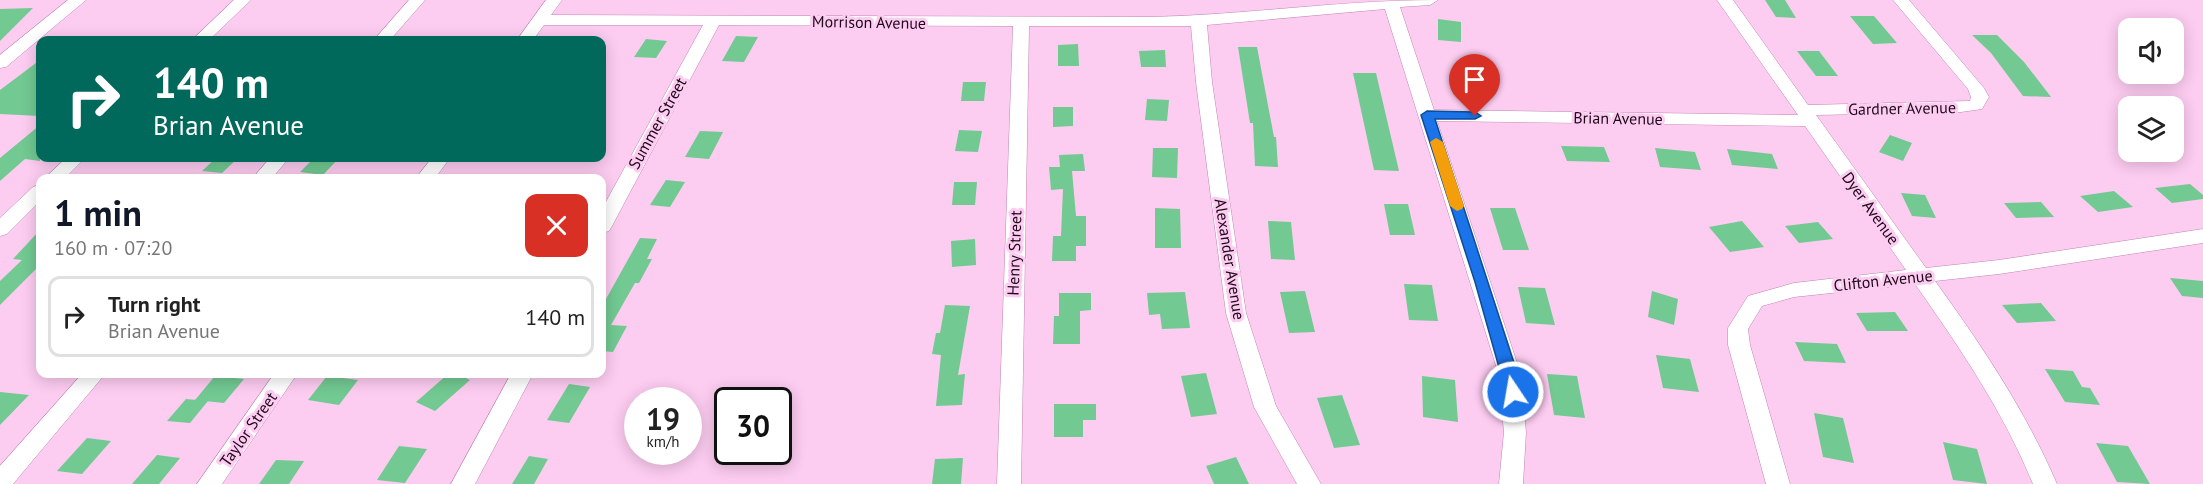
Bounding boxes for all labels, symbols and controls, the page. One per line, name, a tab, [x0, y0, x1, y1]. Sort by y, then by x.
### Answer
street label: Morrison Avenue	[812, 11, 926, 33]
map controls	[2118, 18, 2184, 162]
button: sound	[2118, 18, 2184, 84]
pin	[1449, 54, 1500, 116]
text: 140 m	[153, 55, 269, 110]
icon: right	[54, 60, 132, 138]
icon: arrive	[1458, 63, 1491, 96]
street label: Summer Street	[624, 73, 691, 172]
button: layers	[2118, 96, 2184, 162]
street label: Gardner Avenue	[1848, 97, 1956, 119]
street label: Brian Avenue	[1573, 107, 1663, 129]
text: Brian Avenue	[153, 108, 304, 142]
street label: Dyer Avenue	[1838, 168, 1904, 248]
text: 1 min	[54, 189, 142, 236]
button: close	[525, 194, 588, 257]
street label: Alexander Avenue	[1211, 197, 1249, 321]
street label: Henry Street	[1003, 210, 1025, 296]
text: 160 m · 07:20	[54, 235, 172, 261]
street label: Clifton Avenue	[1833, 265, 1933, 295]
text: Turn right	[108, 290, 200, 318]
icon: right	[57, 300, 90, 333]
text: 140 m	[525, 303, 585, 331]
text: Brian Avenue	[108, 318, 220, 344]
position arrow	[1481, 360, 1545, 424]
street label: Taylor Street	[215, 387, 281, 470]
speed limit sign: 30	[714, 387, 792, 465]
text: 19	[646, 399, 680, 438]
text: km/h	[647, 432, 679, 451]

